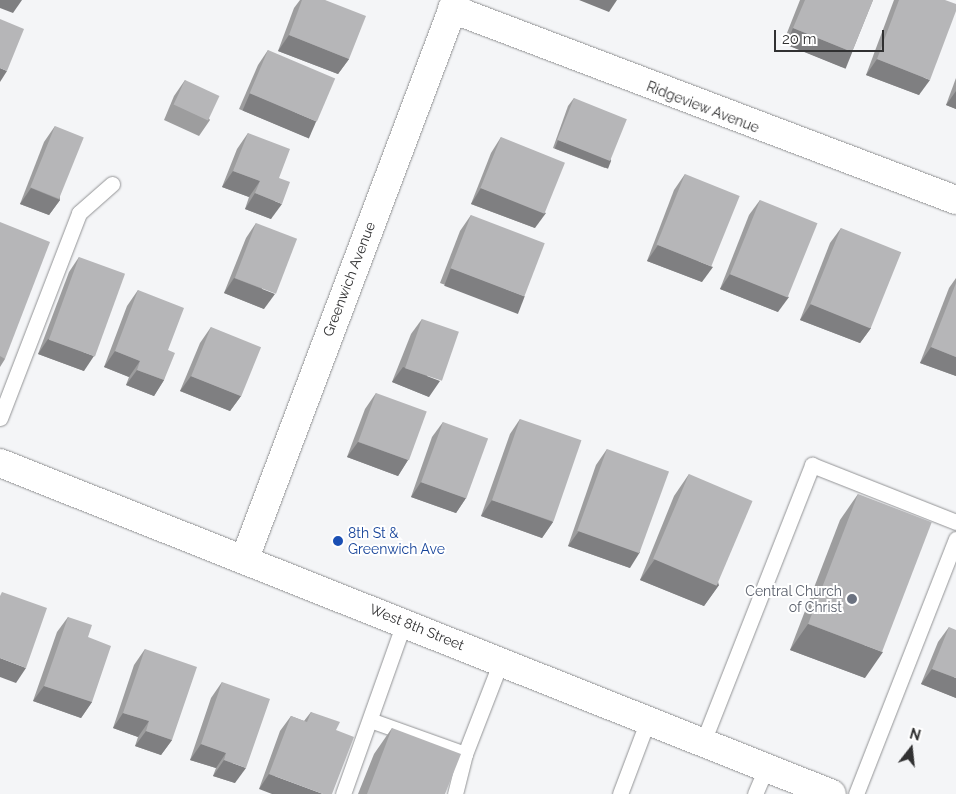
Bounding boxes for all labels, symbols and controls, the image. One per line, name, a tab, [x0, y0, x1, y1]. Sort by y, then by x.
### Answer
scale bar	[776, 20, 886, 52]
text: 20 m	[782, 30, 817, 48]
street label: Ridgeview Avenue	[644, 78, 762, 136]
street label: Greenwich Avenue	[319, 219, 379, 339]
place label: 8th St & Greenwich Ave	[348, 525, 445, 558]
marker: 8th St & Greenwich Ave	[332, 535, 344, 547]
place label: Central Church of Christ	[745, 583, 842, 616]
marker: Central Church of Christ	[846, 593, 858, 605]
street label: West 8th Street	[367, 600, 467, 654]
north arrow	[886, 724, 936, 774]
text: N	[908, 725, 922, 744]

